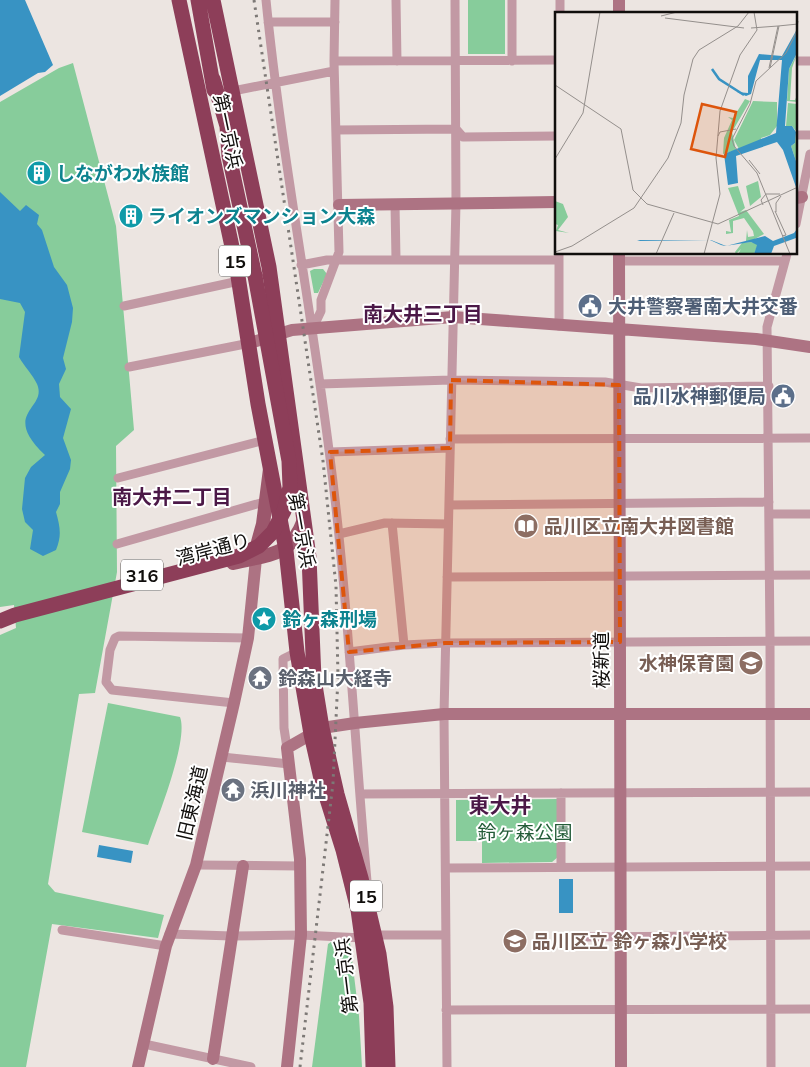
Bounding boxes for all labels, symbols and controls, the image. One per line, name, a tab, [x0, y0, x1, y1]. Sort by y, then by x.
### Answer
inset map	[555, 12, 798, 255]
street label: 第一京浜	[208, 91, 248, 171]
building icon: しながわ水族館	[26, 160, 52, 186]
place label: しながわ水族館	[56, 161, 189, 185]
building icon: ライオンズマンション大森	[118, 203, 144, 229]
place label: ライオンズマンション大森	[148, 204, 376, 228]
road number: 15	[219, 246, 251, 276]
public building icon: 大井警察署南大井交番	[577, 293, 603, 319]
place label: 大井警察署南大井交番	[608, 294, 798, 318]
district label: 南大井三丁目	[363, 301, 483, 326]
public building icon: 品川水神郵便局	[770, 383, 796, 409]
place label: 品川水神郵便局	[633, 384, 766, 408]
district label: 南大井二丁目	[112, 484, 232, 509]
street label: 第一京浜	[284, 490, 320, 570]
library icon: 品川区立南大井図書館	[513, 513, 539, 539]
place label: 品川区立南大井図書館	[544, 514, 734, 538]
street label: 湾岸通り	[173, 528, 253, 570]
road number: 316	[121, 560, 163, 590]
place icon: 鈴ヶ森刑場	[251, 606, 277, 632]
place label: 鈴ヶ森刑場	[282, 607, 377, 631]
street label: 桜新道	[589, 631, 613, 689]
school or university icon: 水神保育園	[738, 650, 764, 676]
place label: 水神保育園	[639, 651, 734, 675]
temple icon: 鈴森山大経寺	[247, 665, 273, 691]
place label: 鈴森山大経寺	[278, 666, 392, 690]
street label: 旧東海道	[172, 763, 212, 843]
temple icon: 浜川神社	[220, 777, 246, 803]
place label: 浜川神社	[250, 778, 326, 802]
district label: 東大井	[469, 792, 532, 818]
park label: 鈴ヶ森公園	[477, 820, 573, 844]
road number: 15	[350, 880, 382, 911]
school or university icon: 品川区立 鈴ヶ森小学校	[502, 928, 528, 954]
place label: 品川区立 鈴ヶ森小学校	[532, 929, 727, 953]
street label: 第一京浜	[329, 937, 363, 1015]

